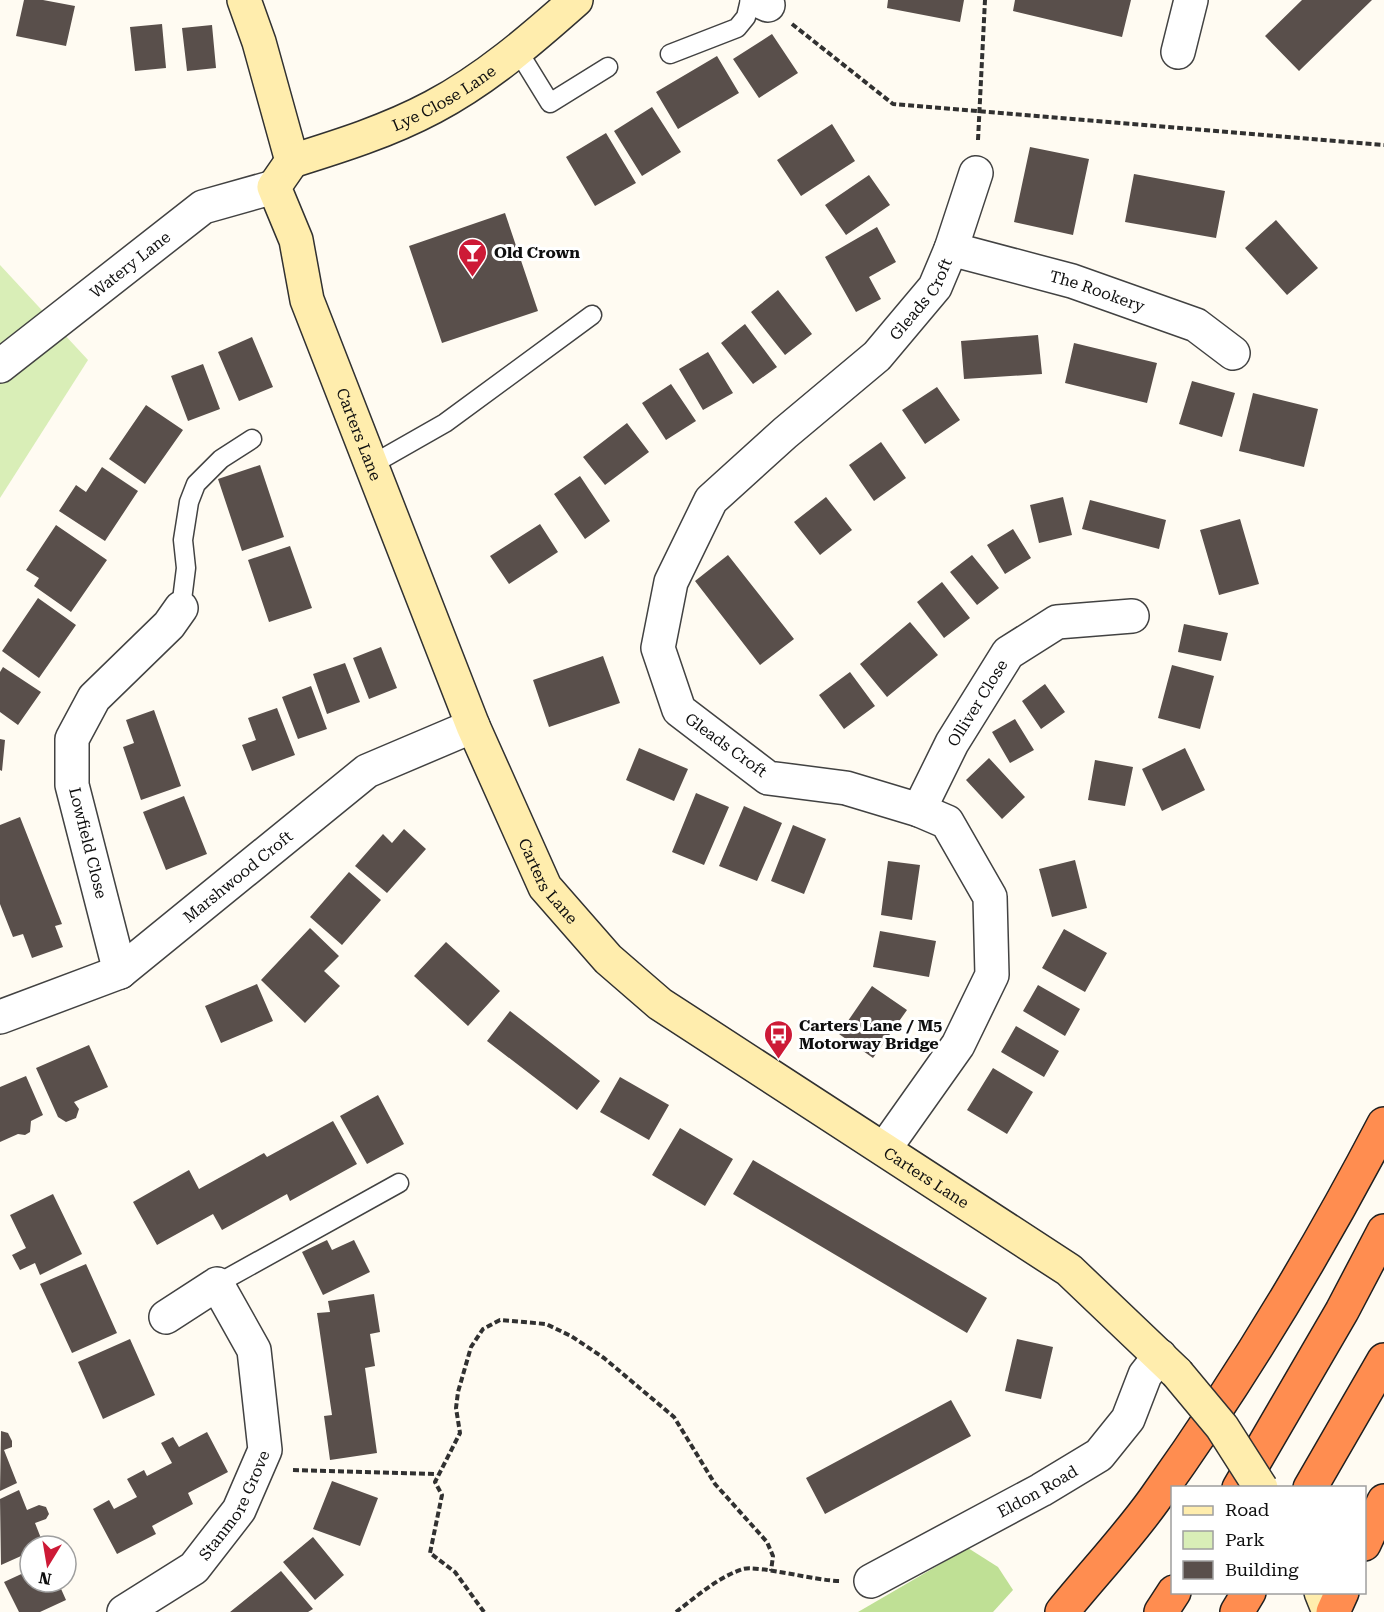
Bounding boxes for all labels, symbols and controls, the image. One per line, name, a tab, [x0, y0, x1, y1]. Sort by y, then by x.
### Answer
street label: Lye Close Lane	[389, 61, 499, 135]
street label: Watery Lane	[86, 227, 174, 302]
bar icon: Old Crown	[457, 236, 489, 278]
place label: Old Crown	[494, 243, 580, 262]
street label: Gleads Croft	[885, 255, 956, 344]
street label: The Rookery	[1048, 266, 1148, 316]
street label: Carters Lane	[333, 385, 386, 483]
street label: Olliver Close	[943, 656, 1011, 750]
street label: Gleads Croft	[681, 709, 771, 781]
street label: Lowfield Close	[65, 785, 111, 901]
street label: Marshwood Croft	[179, 826, 296, 926]
street label: Carters Lane	[515, 835, 582, 928]
place label: Carters Lane / M5 Motorway Bridge	[799, 1016, 942, 1053]
bus stop icon: Carters Lane / M5 Motorway Bridge	[762, 1018, 794, 1060]
street label: Carters Lane	[880, 1143, 973, 1212]
street label: Stanmore Grove	[194, 1447, 273, 1564]
street label: Eldon Road	[994, 1461, 1081, 1521]
legend	[1171, 1486, 1366, 1594]
text: Road	[1225, 1499, 1270, 1520]
text: Park	[1225, 1529, 1265, 1550]
north arrow	[18, 1534, 78, 1594]
text: Building	[1225, 1559, 1299, 1580]
text: N	[37, 1568, 53, 1589]

